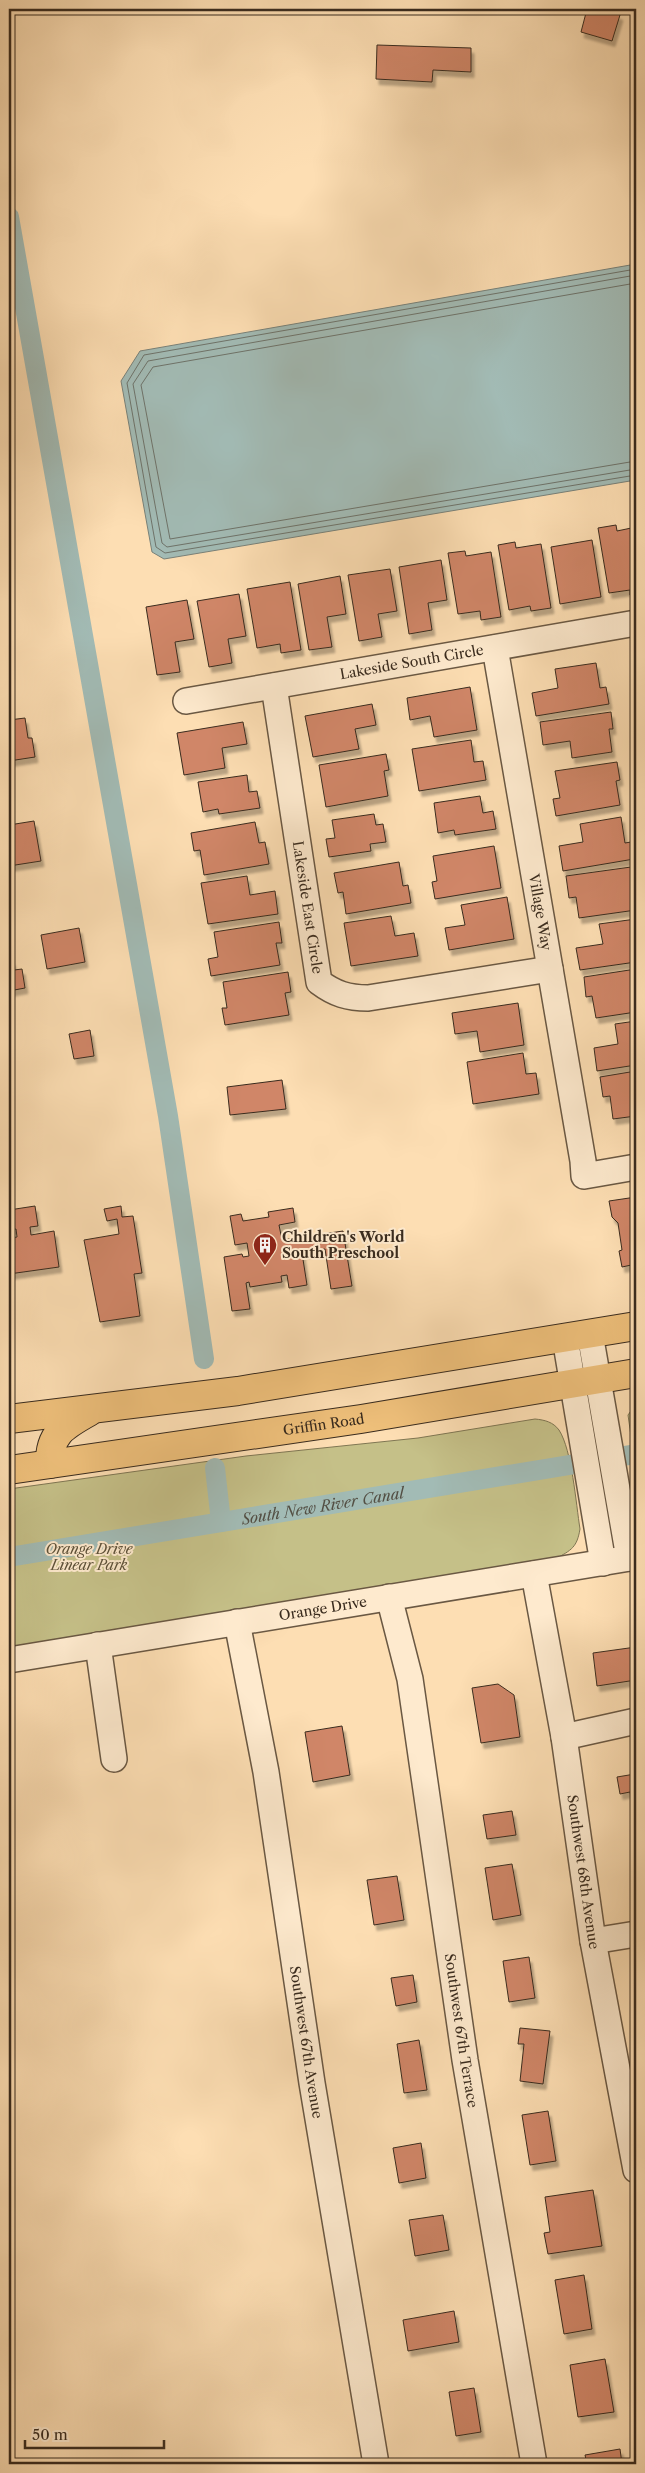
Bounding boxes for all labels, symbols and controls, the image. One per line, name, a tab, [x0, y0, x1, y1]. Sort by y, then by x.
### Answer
street label: Lakeside South Circle	[338, 641, 485, 683]
street label: Lakeside East Circle	[289, 840, 327, 975]
street label: Village Way	[525, 871, 556, 952]
place label: Children's World South Preschool	[282, 1228, 405, 1262]
building icon: Children's World South Preschool	[252, 1232, 278, 1266]
street label: Griffin Road	[282, 1410, 366, 1439]
water label: South New River Canal	[239, 1482, 408, 1528]
park label: Orange Drive Linear Park	[45, 1540, 134, 1574]
street label: Orange Drive	[277, 1592, 368, 1625]
street label: Southwest 68th Avenue	[563, 1793, 603, 1951]
street label: Southwest 67th Terrace	[441, 1952, 482, 2109]
street label: Southwest 67th Avenue	[286, 1965, 327, 2120]
scale bar	[25, 2418, 164, 2450]
text: 50 m	[32, 2425, 68, 2444]

